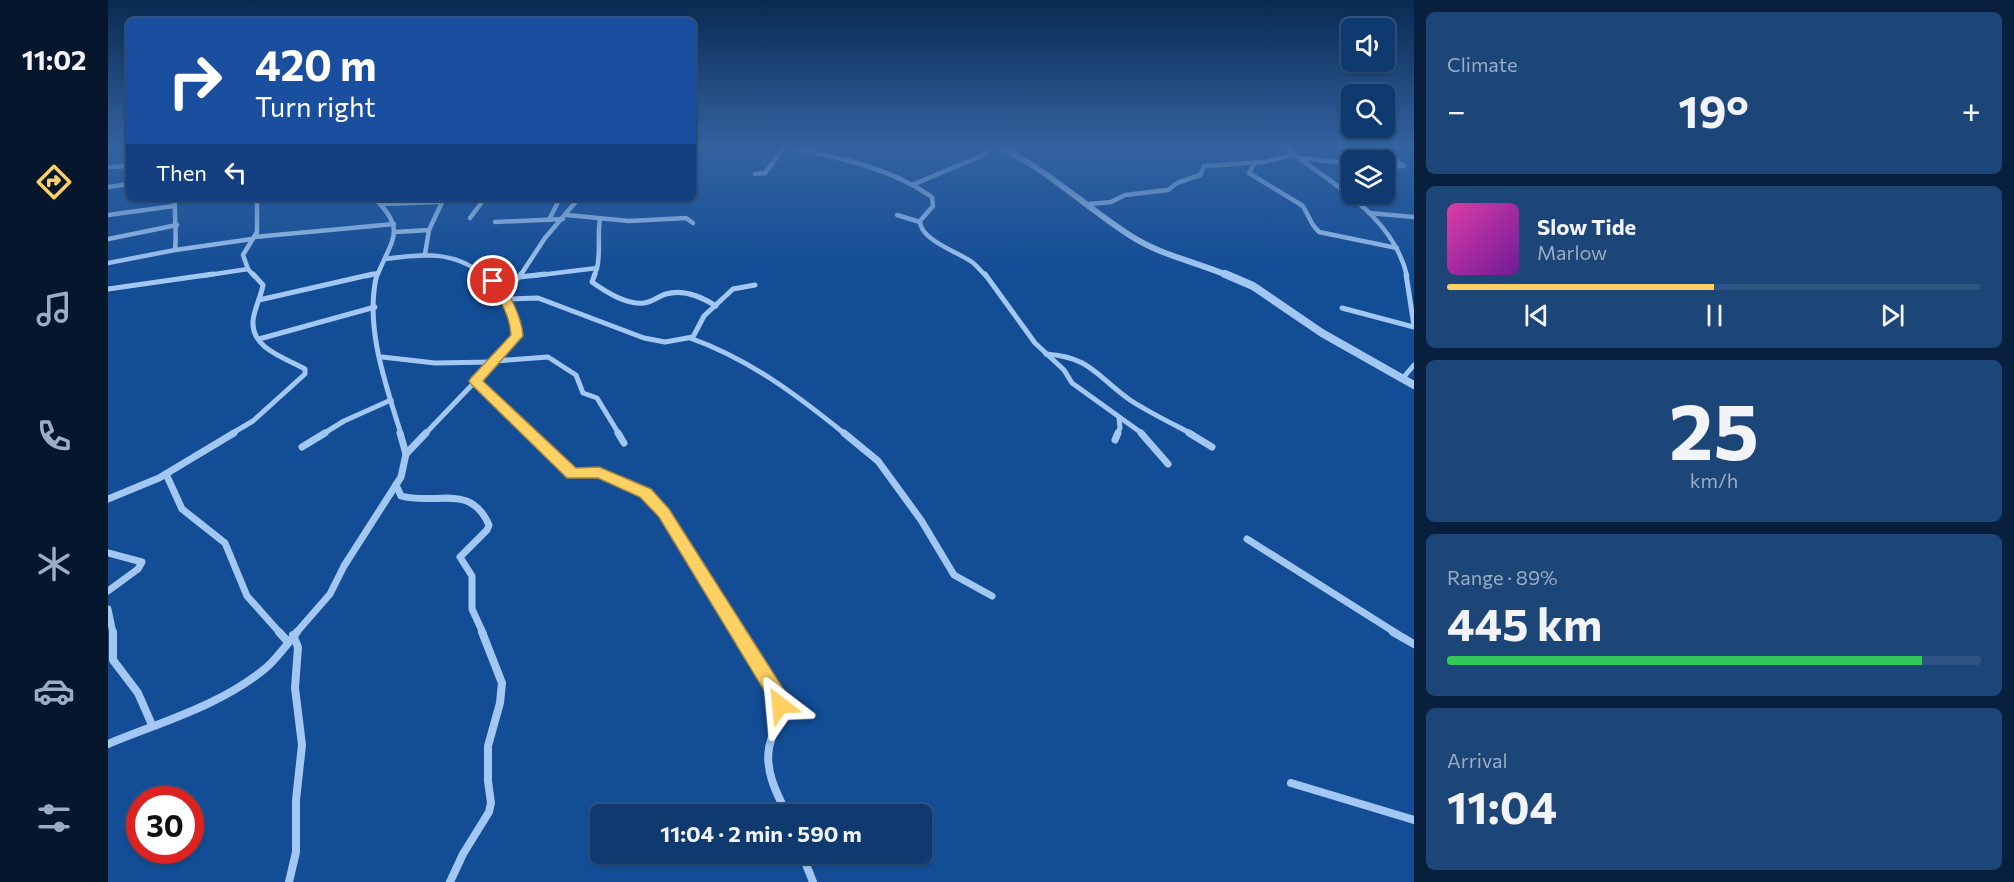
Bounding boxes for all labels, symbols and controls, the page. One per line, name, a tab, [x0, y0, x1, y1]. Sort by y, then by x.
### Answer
map controls	[1341, 18, 1395, 204]
button: sound	[1341, 18, 1395, 72]
text: 420 m	[255, 38, 377, 90]
icon: right	[156, 42, 234, 120]
text: 11:02	[22, 43, 86, 76]
text: Climate	[1447, 52, 1517, 76]
text: 19°	[1678, 82, 1749, 137]
button: search	[1341, 84, 1395, 138]
text: −	[1447, 89, 1466, 130]
text: +	[1962, 89, 1981, 130]
text: Turn right	[255, 90, 375, 123]
button: layers	[1341, 150, 1395, 204]
icon: left	[219, 156, 252, 189]
text: Then	[156, 159, 207, 186]
icon: directions	[33, 161, 75, 203]
text: Slow Tide	[1537, 213, 1636, 240]
text: Marlow	[1537, 240, 1607, 264]
pin	[467, 255, 518, 306]
icon: arrive	[476, 264, 509, 297]
icon: music	[33, 288, 75, 330]
icon: previous	[1520, 299, 1553, 332]
icon: pause	[1698, 299, 1731, 332]
icon: next	[1876, 299, 1909, 332]
text: 25	[1669, 381, 1759, 476]
icon: phone	[33, 415, 75, 457]
text: km/h	[1690, 468, 1738, 492]
icon: climate	[33, 543, 75, 585]
text: Range · 89%	[1447, 565, 1558, 589]
text: 445 km	[1447, 595, 1602, 650]
icon: car	[33, 670, 75, 712]
position arrow	[748, 673, 812, 737]
text: Arrival	[1447, 748, 1508, 772]
text: 11:04	[1447, 778, 1557, 833]
speed limit sign: 30	[126, 786, 204, 864]
icon: filters	[33, 797, 75, 839]
text: 11:04 · 2 min · 590 m	[660, 820, 862, 847]

